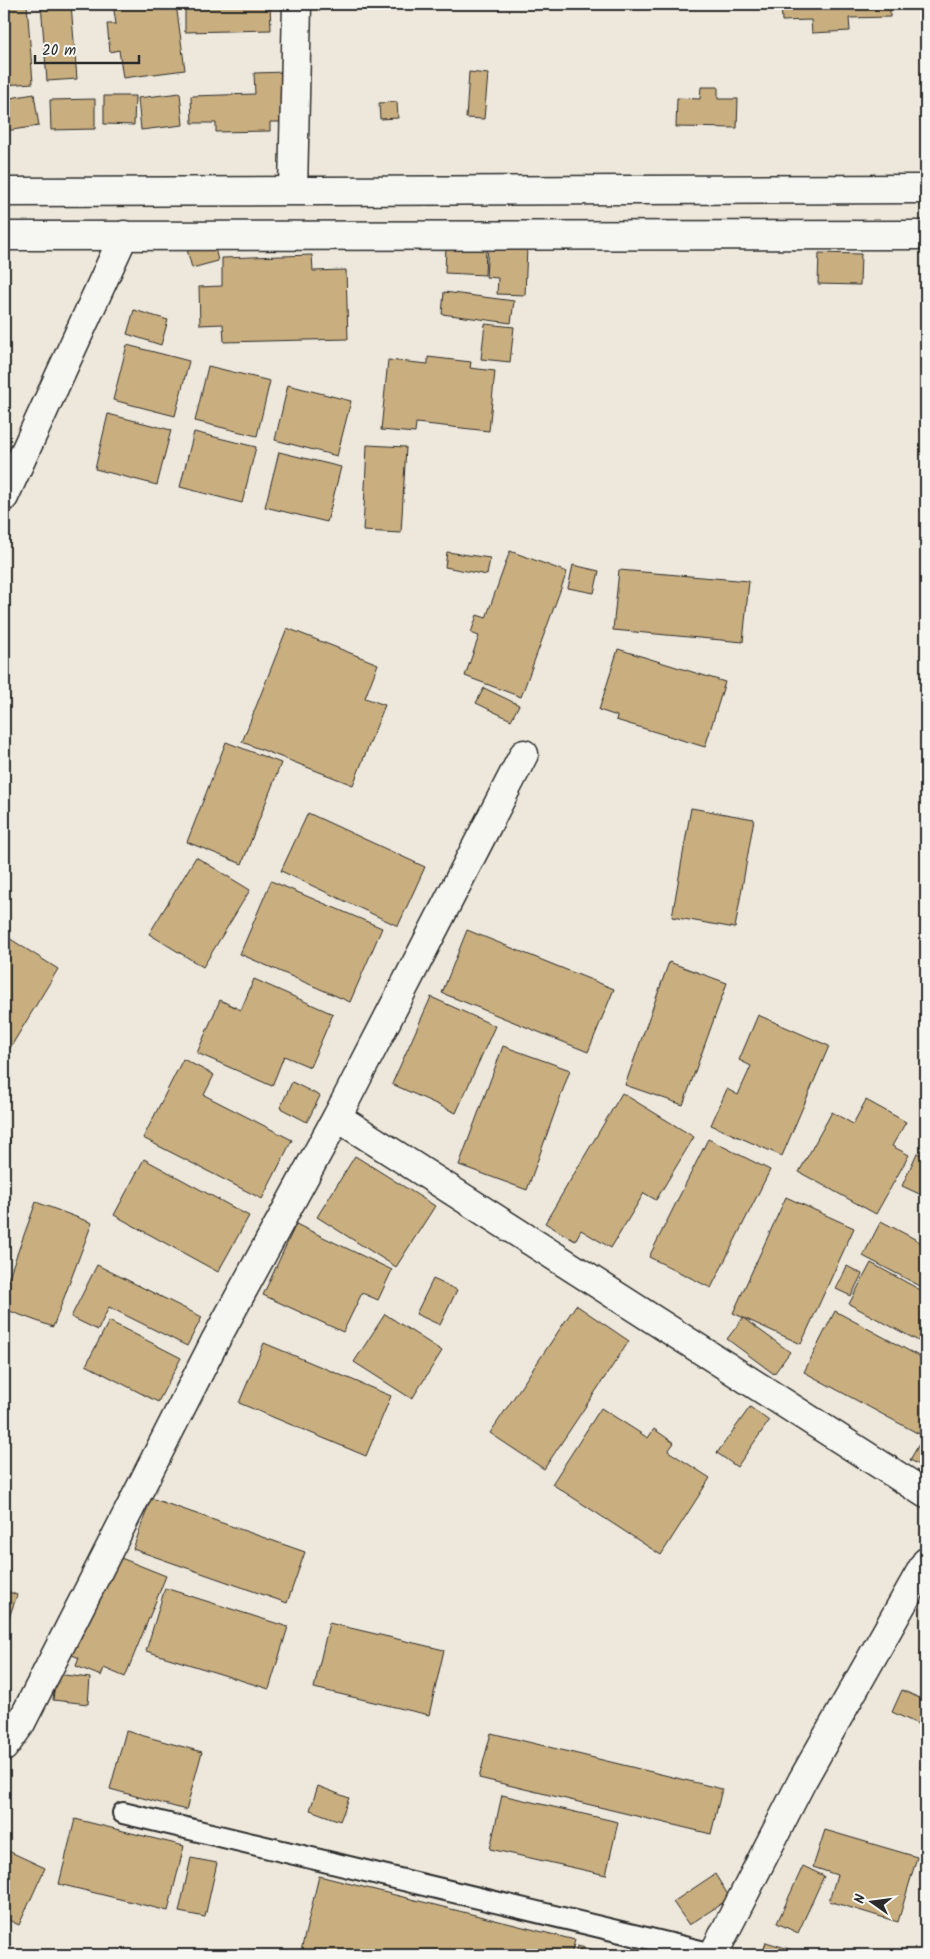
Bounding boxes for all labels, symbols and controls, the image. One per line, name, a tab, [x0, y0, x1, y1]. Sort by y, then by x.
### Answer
scale bar	[35, 32, 139, 64]
text: 20 m	[42, 39, 76, 63]
north arrow	[848, 1876, 898, 1926]
text: N	[849, 1892, 872, 1906]

